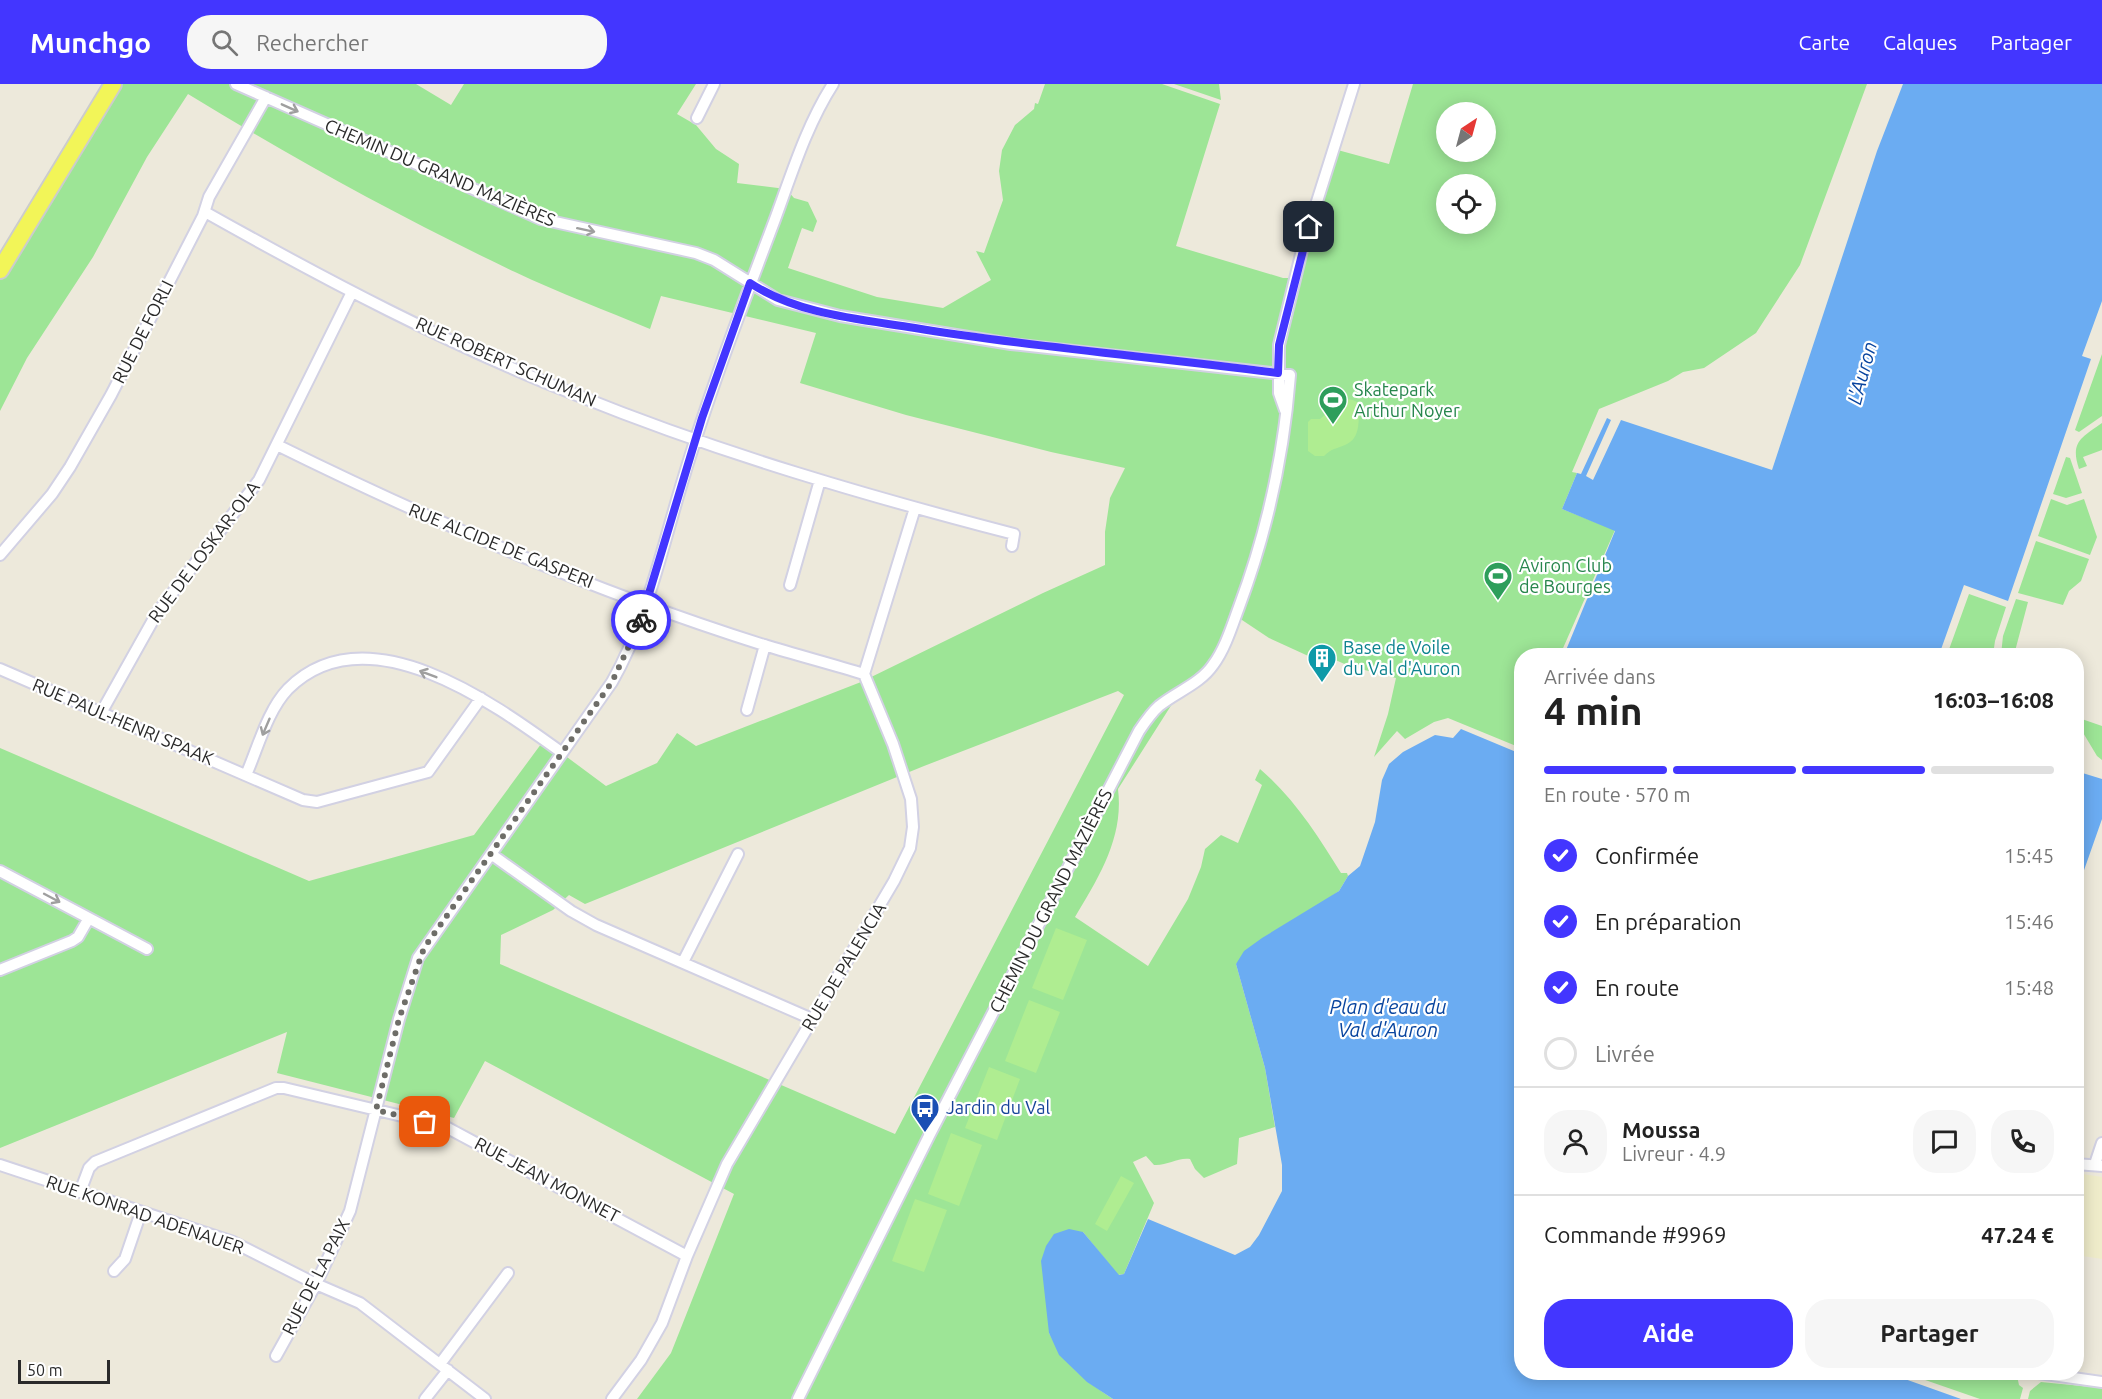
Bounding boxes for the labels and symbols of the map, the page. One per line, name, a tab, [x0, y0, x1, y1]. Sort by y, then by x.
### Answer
one-way arrow	[280, 102, 298, 114]
north arrow	[1436, 102, 1496, 162]
street label: CHEMIN DU GRAND MAZIÈRES	[322, 113, 559, 230]
pin	[1283, 201, 1334, 252]
one-way arrow	[576, 225, 595, 236]
street label: RUE DE FORLI	[108, 277, 177, 386]
street label: RUE ROBERT SCHUMAN	[413, 312, 600, 410]
water label: L'Auron	[1842, 339, 1881, 407]
place label: Skatepark Arthur Noyer	[1354, 379, 1460, 420]
sports icon: Skatepark Arthur Noyer	[1317, 384, 1349, 426]
street label: RUE DE LOSKAR-OLA	[144, 477, 263, 626]
street label: RUE ALCIDE DE GASPERI	[406, 499, 597, 591]
place label: Aviron Club de Bourges	[1519, 555, 1612, 596]
sports icon: Aviron Club de Bourges	[1482, 560, 1514, 602]
courier	[611, 590, 671, 650]
place label: Base de Voile du Val d'Auron	[1343, 637, 1460, 678]
building icon: Base de Voile du Val d'Auron	[1306, 642, 1338, 684]
one-way arrow	[419, 668, 437, 679]
street label: RUE PAUL-HENRI SPAAK	[30, 674, 217, 768]
one-way arrow	[260, 717, 271, 735]
street label: CHEMIN DU GRAND MAZIÈRES	[984, 785, 1115, 1016]
one-way arrow	[42, 893, 60, 904]
street label: RUE DE PALENCIA	[797, 899, 889, 1034]
water label: Plan d'eau du Val d'Auron	[1330, 995, 1447, 1041]
bus stop icon: Jardin du Val	[909, 1092, 941, 1134]
pin	[399, 1096, 450, 1147]
place label: Jardin du Val	[946, 1097, 1051, 1117]
street label: RUE JEAN MONNET	[472, 1132, 623, 1226]
street label: RUE KONRAD ADENAUER	[44, 1171, 247, 1257]
street label: RUE DE LA PAIX	[277, 1215, 353, 1338]
scale bar	[18, 1357, 110, 1384]

